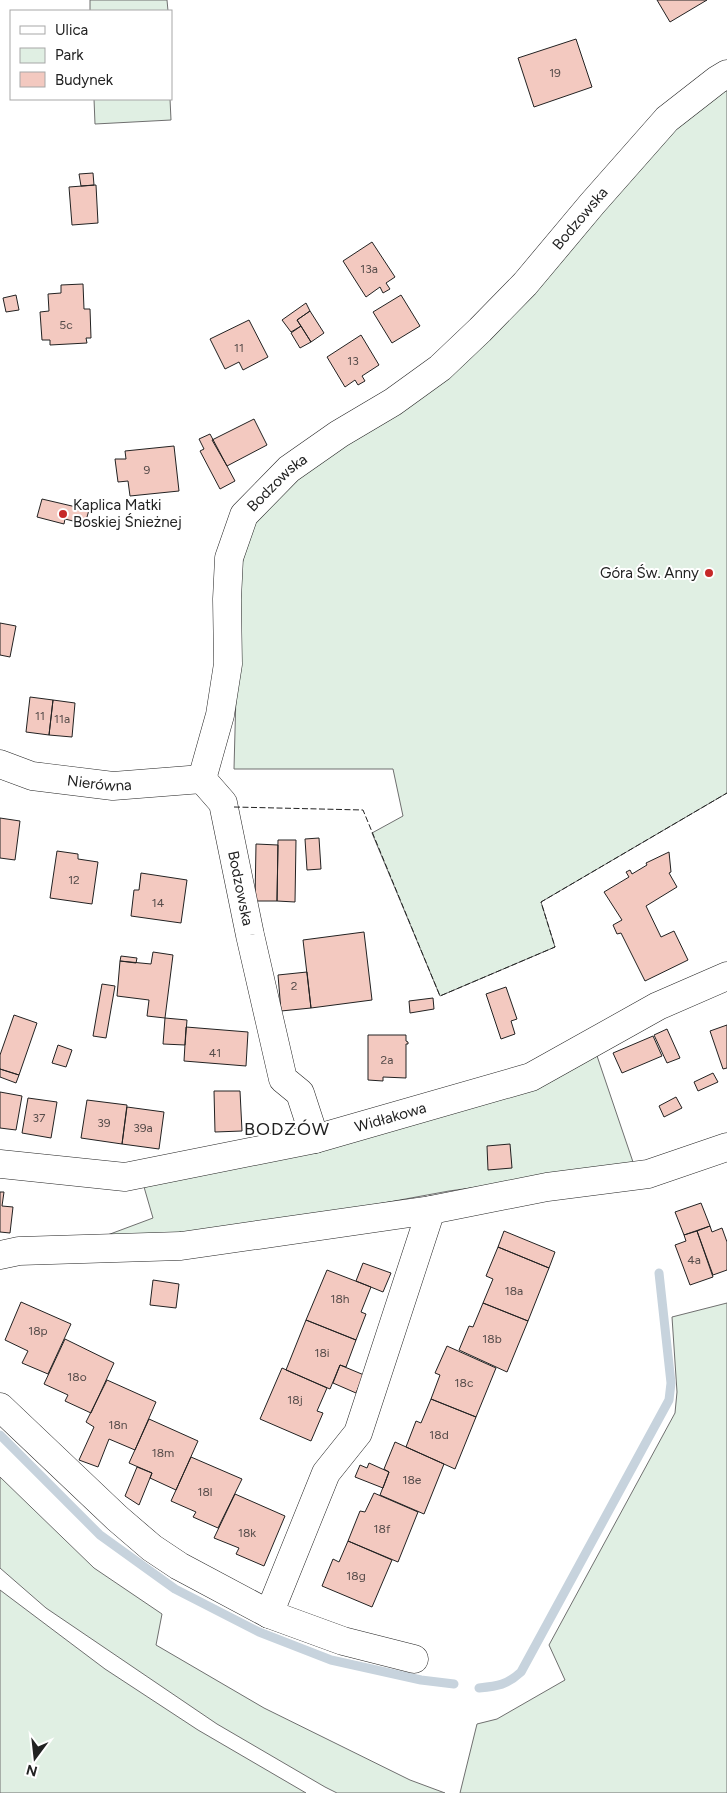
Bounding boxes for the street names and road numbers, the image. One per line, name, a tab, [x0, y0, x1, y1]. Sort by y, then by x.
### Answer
street label: Bodzowska	[549, 184, 612, 253]
street label: Bodzowska	[243, 450, 311, 515]
street label: Nierówna	[66, 771, 132, 795]
street label: Bodzowska	[224, 849, 257, 927]
street label: Widłakowa	[353, 1099, 428, 1136]

